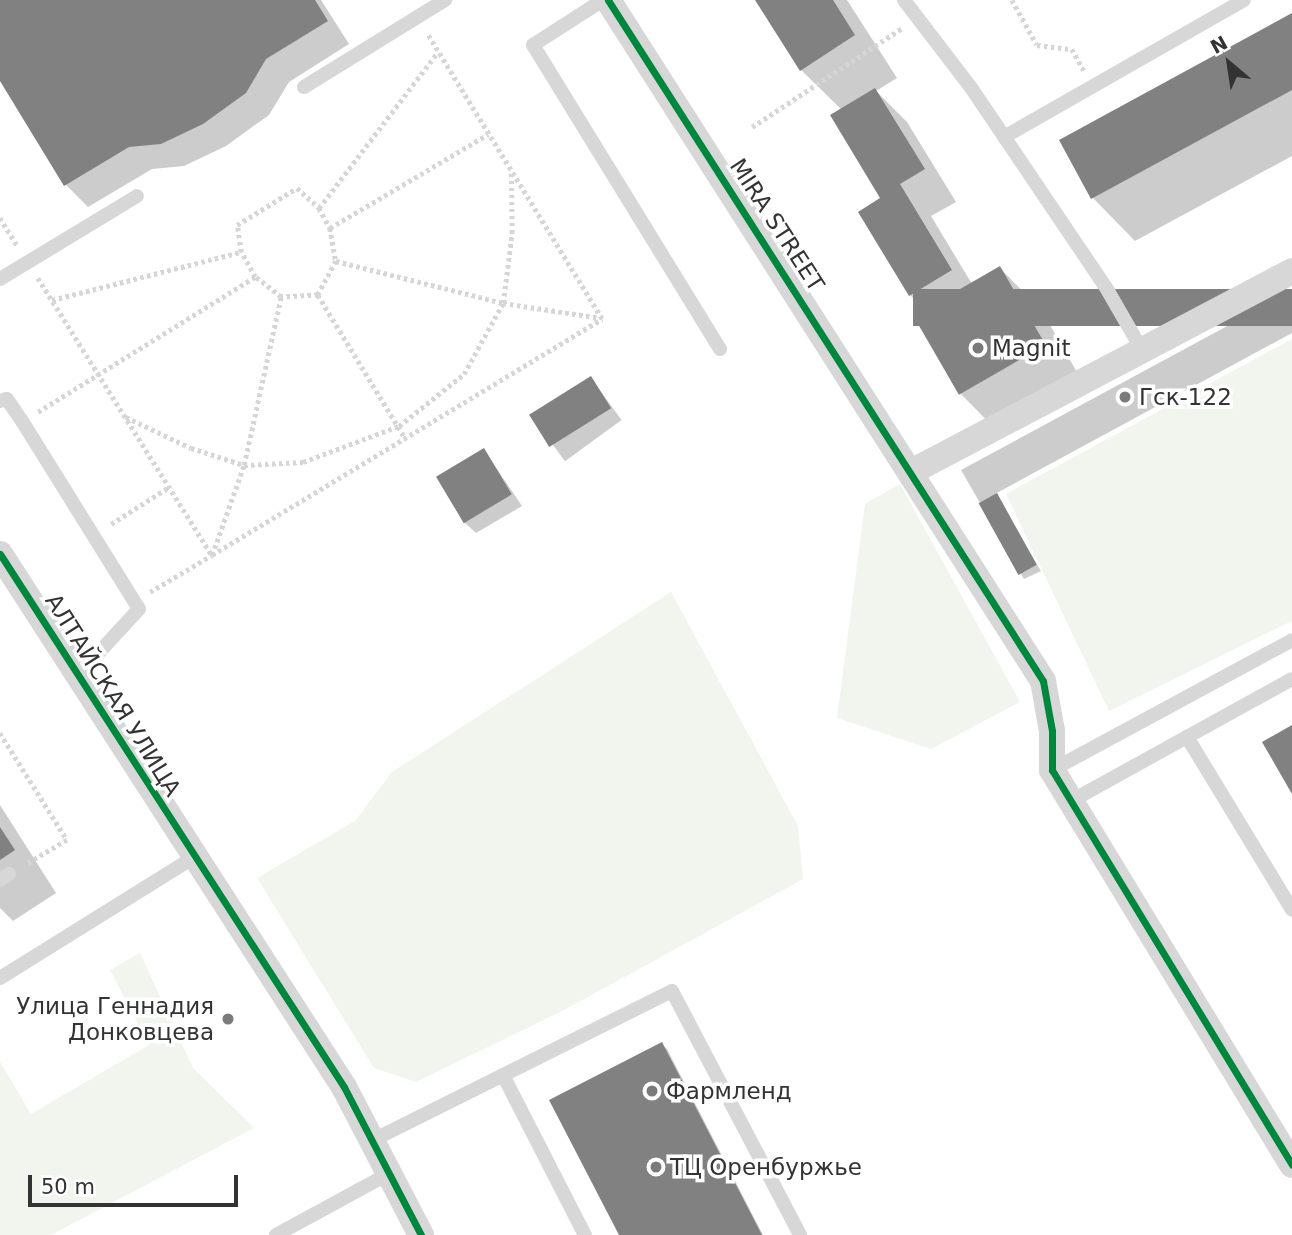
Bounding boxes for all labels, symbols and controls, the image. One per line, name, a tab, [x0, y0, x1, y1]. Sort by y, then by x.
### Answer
north arrow	[1194, 28, 1264, 98]
text: N	[1207, 31, 1231, 58]
street label: MIRA STREET	[724, 154, 830, 296]
place label: Magnit	[992, 334, 1071, 362]
marker: Magnit	[970, 340, 986, 356]
place label: Гск-122	[1139, 383, 1232, 411]
marker: Гск-122	[1117, 389, 1133, 405]
street label: АЛТАЙСКАЯ УЛИЦА	[39, 589, 187, 801]
place label: Улица Геннадия Донковцева	[16, 992, 214, 1046]
marker: Улица Геннадия Донковцева	[220, 1011, 236, 1027]
place label: Фармленд	[666, 1077, 792, 1105]
marker: Фармленд	[644, 1083, 660, 1099]
place label: ТЦ Оренбуржье	[670, 1153, 862, 1181]
marker: ТЦ Оренбуржье	[648, 1159, 664, 1175]
scale bar	[32, 1162, 242, 1206]
text: 50 m	[41, 1175, 95, 1199]

